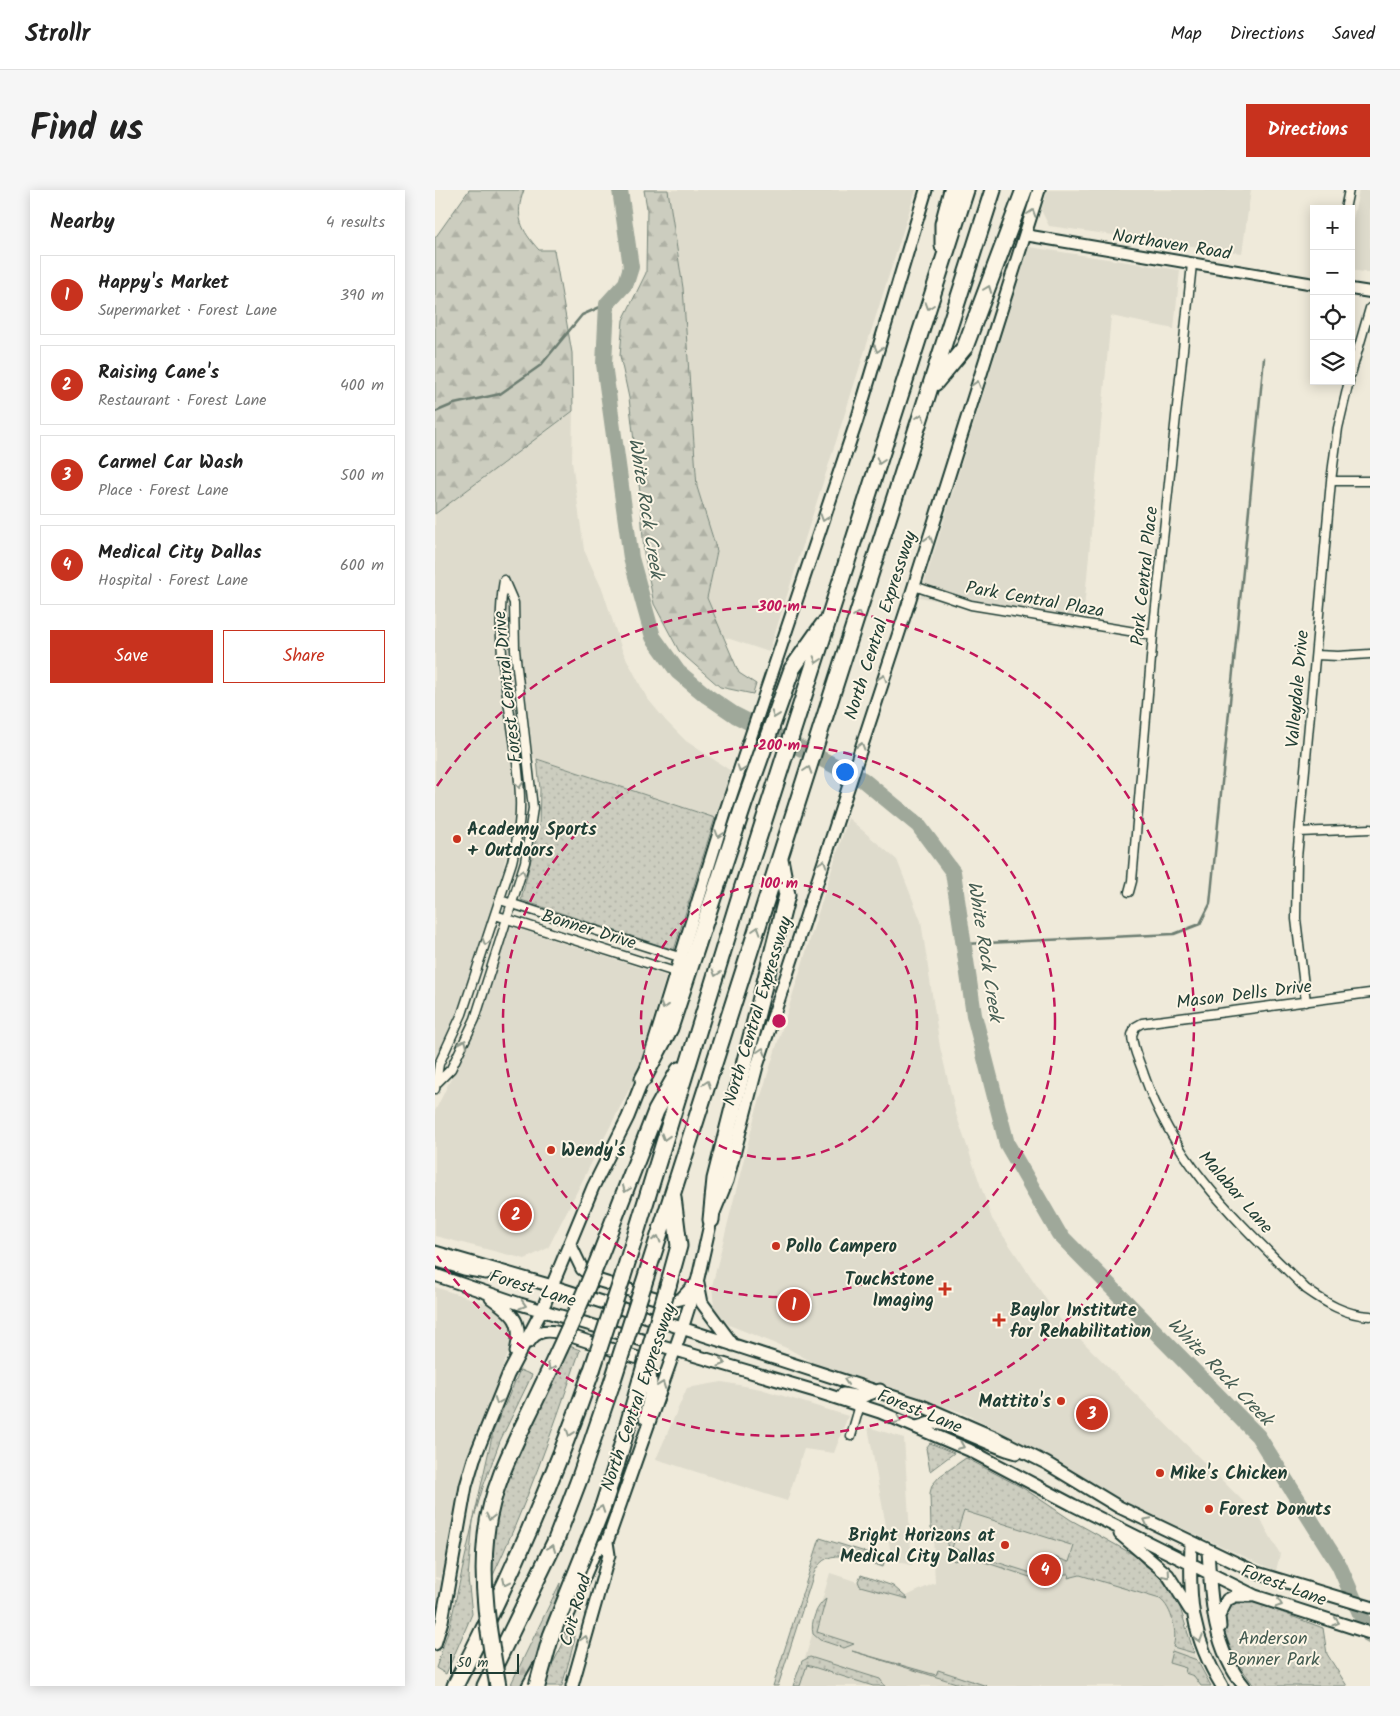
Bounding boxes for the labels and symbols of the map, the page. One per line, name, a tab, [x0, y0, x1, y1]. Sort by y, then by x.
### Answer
one-way arrow	[1026, 209, 1036, 217]
street label: Northaven Road	[1110, 222, 1234, 269]
one-way arrow	[982, 285, 992, 294]
one-way arrow	[924, 302, 934, 310]
one-way arrow	[874, 344, 884, 353]
one-way arrow	[972, 381, 982, 389]
one-way arrow	[915, 413, 925, 422]
water label: White Rock Creek	[619, 436, 671, 584]
one-way arrow	[875, 457, 885, 465]
street label: Park Central Place	[1124, 505, 1167, 647]
one-way arrow	[820, 513, 830, 522]
street label: North Central Expressway	[837, 527, 926, 724]
one-way arrow	[923, 536, 933, 544]
street label: Park Central Plaza	[963, 574, 1106, 627]
text: 300 m	[757, 595, 800, 619]
street label: Forest Central Drive	[486, 609, 531, 764]
one-way arrow	[852, 611, 862, 619]
street label: Valleydale Drive	[1279, 629, 1318, 749]
one-way arrow	[812, 656, 822, 664]
one-way arrow	[877, 674, 887, 683]
one-way arrow	[771, 711, 781, 719]
text: 200 m	[758, 734, 800, 758]
one-way arrow	[855, 742, 865, 751]
your location	[832, 759, 858, 785]
one-way arrow	[737, 764, 747, 772]
one-way arrow	[803, 766, 813, 774]
one-way arrow	[513, 781, 524, 789]
place label: Academy Sports + Outdoors	[467, 816, 597, 866]
one-way arrow	[714, 829, 724, 838]
marker: Academy Sports + Outdoors	[451, 833, 463, 845]
one-way arrow	[817, 860, 827, 868]
one-way arrow	[516, 869, 526, 877]
text: 100 m	[760, 872, 798, 896]
water label: White Rock Creek	[958, 879, 1010, 1027]
street label: Bonner Drive	[538, 902, 639, 959]
street label: North Central Expressway	[716, 913, 801, 1110]
one-way arrow	[751, 926, 761, 934]
one-way arrow	[482, 938, 492, 946]
one-way arrow	[712, 968, 722, 976]
street label: Mason Dells Drive	[1175, 973, 1314, 1018]
one-way arrow	[660, 1001, 670, 1009]
centre of rings	[770, 1012, 788, 1030]
one-way arrow	[458, 1039, 468, 1048]
one-way arrow	[756, 1048, 766, 1056]
one-way arrow	[701, 1081, 711, 1089]
one-way arrow	[661, 1132, 671, 1140]
place label: Wendy's	[561, 1137, 626, 1166]
marker: Wendy's	[545, 1144, 557, 1156]
street label: Malabar Lane	[1190, 1145, 1279, 1241]
one-way arrow	[622, 1185, 632, 1193]
pin: 2	[500, 1196, 532, 1234]
place label: Pollo Campero	[786, 1233, 897, 1262]
one-way arrow	[652, 1235, 662, 1244]
marker: Pollo Campero	[770, 1240, 782, 1252]
street label: Forest Lane	[486, 1262, 580, 1316]
place label: Touchstone Imaging	[845, 1266, 934, 1316]
marker: Touchstone Imaging	[938, 1282, 952, 1296]
pin: 1	[778, 1286, 810, 1324]
place label: Baylor Institute for Rehabilitation	[1010, 1297, 1151, 1347]
one-way arrow	[519, 1299, 527, 1309]
street label: North Central Expressway	[594, 1299, 685, 1495]
water label: White Rock Creek	[1160, 1311, 1282, 1436]
marker: Baylor Institute for Rehabilitation	[992, 1313, 1006, 1327]
one-way arrow	[717, 1358, 725, 1368]
one-way arrow	[547, 1362, 557, 1371]
one-way arrow	[843, 1375, 851, 1385]
one-way arrow	[656, 1382, 666, 1390]
street label: Forest Lane	[873, 1382, 966, 1443]
place label: Mattito's	[979, 1388, 1052, 1417]
marker: Mattito's	[1055, 1395, 1067, 1407]
pin: 3	[1076, 1395, 1108, 1433]
one-way arrow	[494, 1396, 505, 1405]
one-way arrow	[893, 1413, 902, 1424]
one-way arrow	[566, 1428, 576, 1437]
one-way arrow	[956, 1440, 965, 1450]
place label: Mike's Chicken	[1170, 1460, 1288, 1489]
marker: Mike's Chicken	[1154, 1467, 1166, 1479]
place label: Forest Donuts	[1219, 1496, 1332, 1525]
marker: Forest Donuts	[1203, 1503, 1215, 1515]
one-way arrow	[595, 1505, 606, 1514]
one-way arrow	[485, 1512, 496, 1521]
one-way arrow	[1143, 1517, 1152, 1527]
place label: Bright Horizons at Medical City Dallas	[840, 1522, 996, 1572]
marker: Bright Horizons at Medical City Dallas	[999, 1539, 1011, 1551]
one-way arrow	[546, 1544, 557, 1553]
pin: 4	[1029, 1551, 1061, 1589]
street label: Forest Lane	[1236, 1557, 1330, 1615]
one-way arrow	[1161, 1569, 1170, 1578]
street label: Coit Road	[552, 1570, 601, 1650]
one-way arrow	[502, 1577, 513, 1586]
one-way arrow	[1274, 1598, 1282, 1608]
one-way arrow	[1331, 1617, 1340, 1627]
park label: Anderson Bonner Park	[1227, 1625, 1320, 1675]
one-way arrow	[1194, 1635, 1204, 1643]
one-way arrow	[579, 1636, 589, 1644]
scale bar	[450, 1651, 519, 1674]

